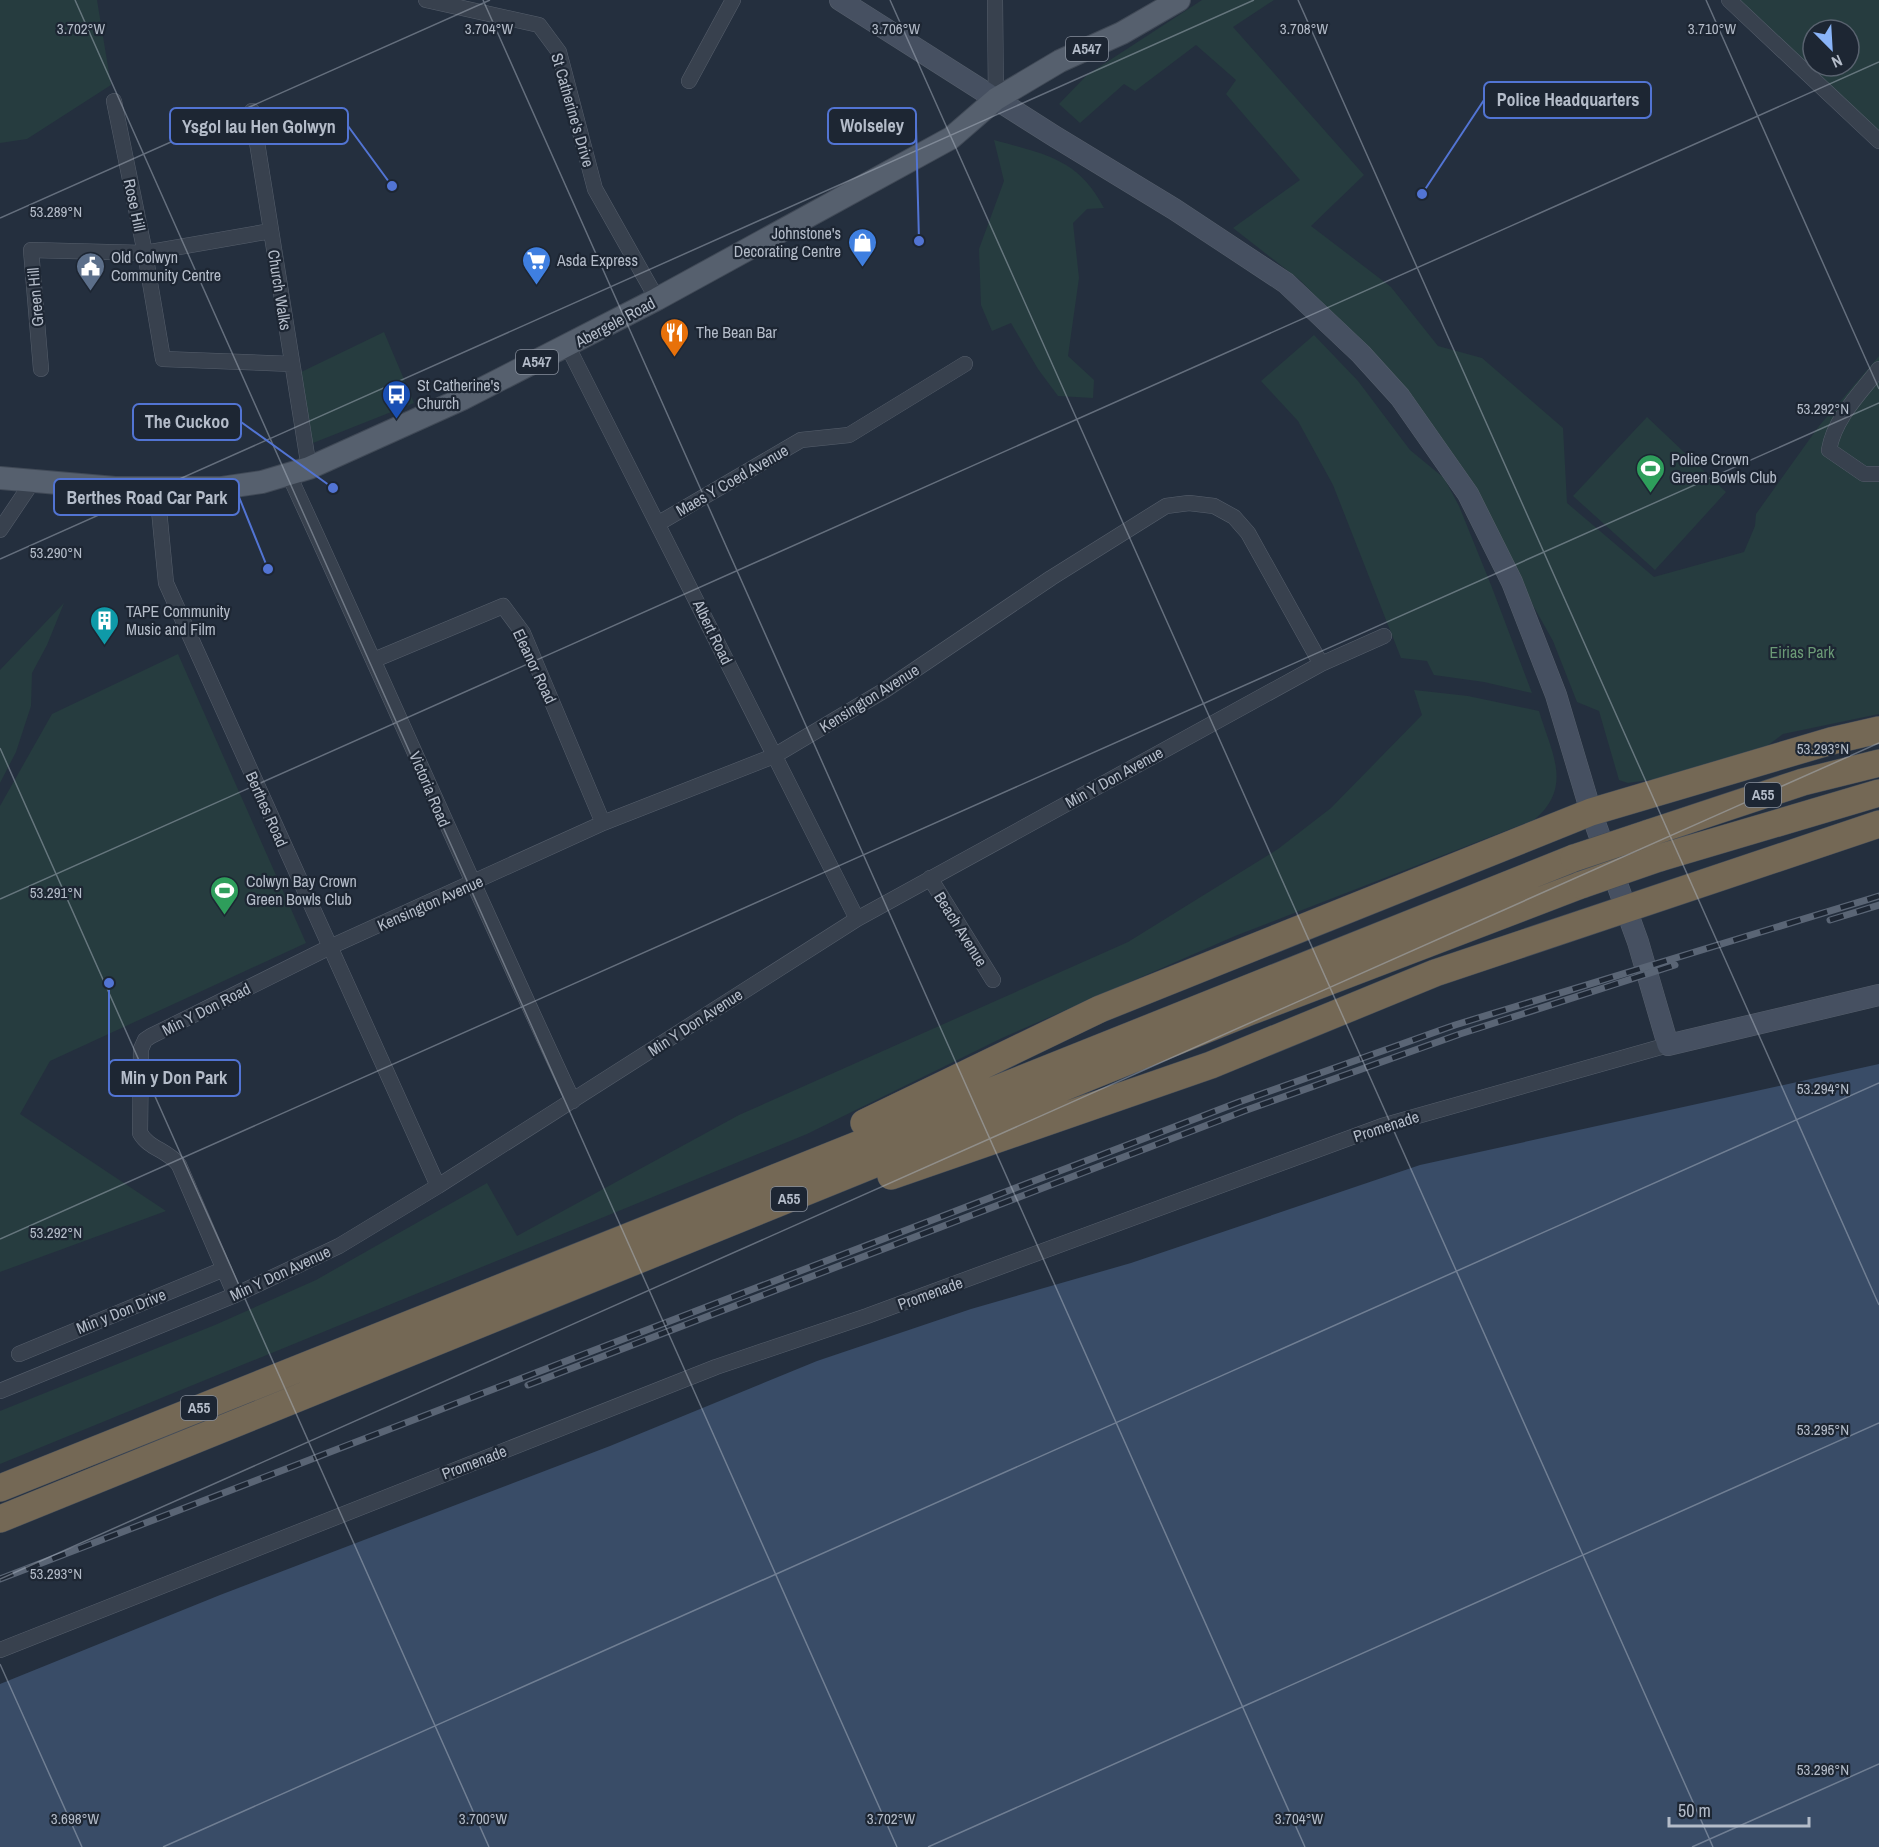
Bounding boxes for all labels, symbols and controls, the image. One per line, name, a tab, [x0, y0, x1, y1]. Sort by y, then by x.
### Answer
text: 3.702°W	[57, 18, 106, 39]
text: 3.704°W	[465, 18, 514, 39]
text: 3.706°W	[872, 18, 921, 39]
text: 3.708°W	[1280, 18, 1329, 39]
text: 3.710°W	[1688, 18, 1737, 39]
north arrow	[1801, 18, 1861, 78]
road number: A547	[1066, 37, 1108, 61]
street label: St Catherine's Drive	[546, 50, 600, 170]
text: N	[1828, 50, 1846, 74]
callout: Police Headquarters	[1484, 82, 1651, 118]
text: Police Headquarters	[1497, 87, 1639, 112]
callout: Ysgol Iau Hen Golwyn	[170, 108, 348, 144]
callout: Wolseley	[828, 108, 916, 144]
text: Wolseley	[840, 113, 905, 138]
text: Ysgol Iau Hen Golwyn	[182, 114, 336, 139]
street label: Rose Hill	[119, 177, 151, 233]
text: 53.289°N	[30, 201, 82, 222]
place label: Johnstone's Decorating Centre	[734, 222, 841, 262]
shop icon: Johnstone's Decorating Centre	[846, 226, 878, 268]
supermarket icon: Asda Express	[520, 244, 552, 286]
place label: Old Colwyn Community Centre	[111, 246, 221, 286]
street label: Church Walks	[263, 248, 297, 332]
place label: Asda Express	[556, 249, 638, 271]
public building icon: Old Colwyn Community Centre	[74, 250, 106, 292]
street label: Green Hill	[21, 267, 49, 327]
street label: Abergele Road	[570, 292, 659, 353]
restaurant icon: The Bean Bar	[659, 316, 691, 358]
place label: The Bean Bar	[696, 321, 778, 343]
road number: A547	[516, 350, 558, 374]
place label: St Catherine's Church	[417, 374, 500, 414]
bus stop icon: St Catherine's Church	[380, 378, 412, 420]
text: 53.292°N	[1797, 398, 1849, 419]
callout: The Cuckoo	[133, 404, 241, 440]
text: The Cuckoo	[145, 409, 229, 434]
street label: Maes Y Coed Avenue	[672, 439, 792, 521]
place label: Police Crown Green Bowls Club	[1671, 448, 1777, 488]
sports icon: Police Crown Green Bowls Club	[1634, 452, 1666, 494]
callout: Berthes Road Car Park	[54, 479, 239, 515]
text: Berthes Road Car Park	[67, 485, 228, 510]
text: 53.290°N	[30, 542, 82, 563]
street label: Albert Road	[687, 595, 738, 668]
place label: TAPE Community Music and Film	[126, 600, 230, 640]
building icon: TAPE Community Music and Film	[89, 604, 121, 646]
street label: Eleanor Road	[508, 625, 562, 707]
park label: Eirias Park	[1770, 641, 1835, 663]
street label: Kensington Avenue	[815, 659, 923, 737]
text: 53.293°N	[1797, 738, 1849, 759]
street label: Min Y Don Avenue	[1061, 741, 1167, 813]
street label: Victoria Road	[404, 748, 456, 830]
street label: Berthes Road	[241, 768, 293, 850]
road number: A55	[1745, 783, 1781, 807]
place label: Colwyn Bay Crown Green Bowls Club	[246, 870, 357, 910]
street label: Kensington Avenue	[374, 870, 486, 936]
sports icon: Colwyn Bay Crown Green Bowls Club	[209, 874, 241, 916]
text: 53.291°N	[30, 882, 82, 903]
street label: Beach Avenue	[929, 887, 993, 971]
street label: Min Y Don Road	[158, 977, 254, 1041]
street label: Min Y Don Avenue	[643, 983, 747, 1061]
callout: Min y Don Park	[109, 1060, 240, 1096]
text: Min y Don Park	[121, 1065, 228, 1090]
text: 53.294°N	[1797, 1078, 1849, 1099]
street label: Promenade	[1350, 1105, 1422, 1147]
road number: A55	[771, 1187, 807, 1211]
text: 53.292°N	[30, 1222, 82, 1243]
street label: Min Y Don Avenue	[226, 1240, 334, 1306]
street label: Promenade	[894, 1271, 966, 1315]
street label: Min y Don Drive	[73, 1283, 169, 1339]
road number: A55	[181, 1396, 217, 1420]
text: 53.295°N	[1797, 1419, 1849, 1440]
street label: Promenade	[438, 1440, 510, 1484]
text: 53.293°N	[30, 1563, 82, 1584]
text: 53.296°N	[1797, 1759, 1849, 1780]
scale bar	[1669, 1790, 1808, 1828]
text: 50 m	[1678, 1798, 1711, 1823]
text: 3.698°W	[51, 1808, 100, 1829]
text: 3.700°W	[459, 1808, 508, 1829]
text: 3.702°W	[867, 1808, 916, 1829]
text: 3.704°W	[1275, 1808, 1324, 1829]

